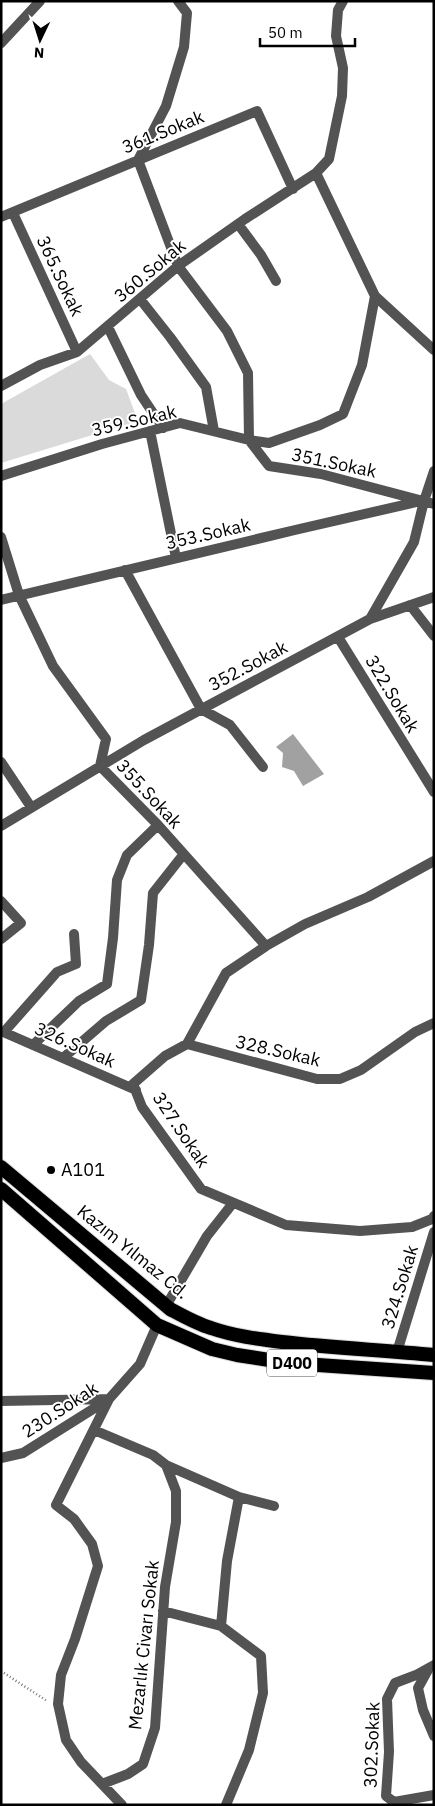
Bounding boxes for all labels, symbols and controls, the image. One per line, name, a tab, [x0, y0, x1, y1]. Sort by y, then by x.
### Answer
north arrow	[15, 15, 65, 65]
scale bar	[260, 15, 355, 47]
text: 50 m	[268, 23, 303, 42]
text: N	[33, 44, 45, 62]
street label: 361.Sokak	[118, 105, 208, 158]
street label: 365.Sokak	[32, 232, 89, 320]
street label: 360.Sokak	[109, 234, 191, 307]
street label: 359.Sokak	[89, 399, 179, 441]
street label: 351.Sokak	[289, 442, 379, 483]
street label: 353.Sokak	[163, 512, 253, 554]
street label: 352.Sokak	[204, 635, 292, 696]
street label: 322.Sokak	[360, 651, 425, 737]
street label: 355.Sokak	[112, 754, 188, 833]
street label: 326.Sokak	[31, 1016, 120, 1073]
street label: 328.Sokak	[233, 1030, 323, 1072]
street label: 327.Sokak	[148, 1088, 215, 1172]
place label: A101	[61, 1158, 105, 1181]
marker: A101	[45, 1164, 57, 1176]
street label: Kazım Yılmaz Cd.	[73, 1199, 194, 1304]
street label: 324.Sokak	[376, 1242, 423, 1331]
road number: D400	[267, 1350, 317, 1376]
street label: 230.Sokak	[17, 1376, 103, 1443]
street label: Mezarlık Civarı Sokak	[123, 1558, 164, 1731]
street label: 302.Sokak	[359, 1701, 385, 1789]

